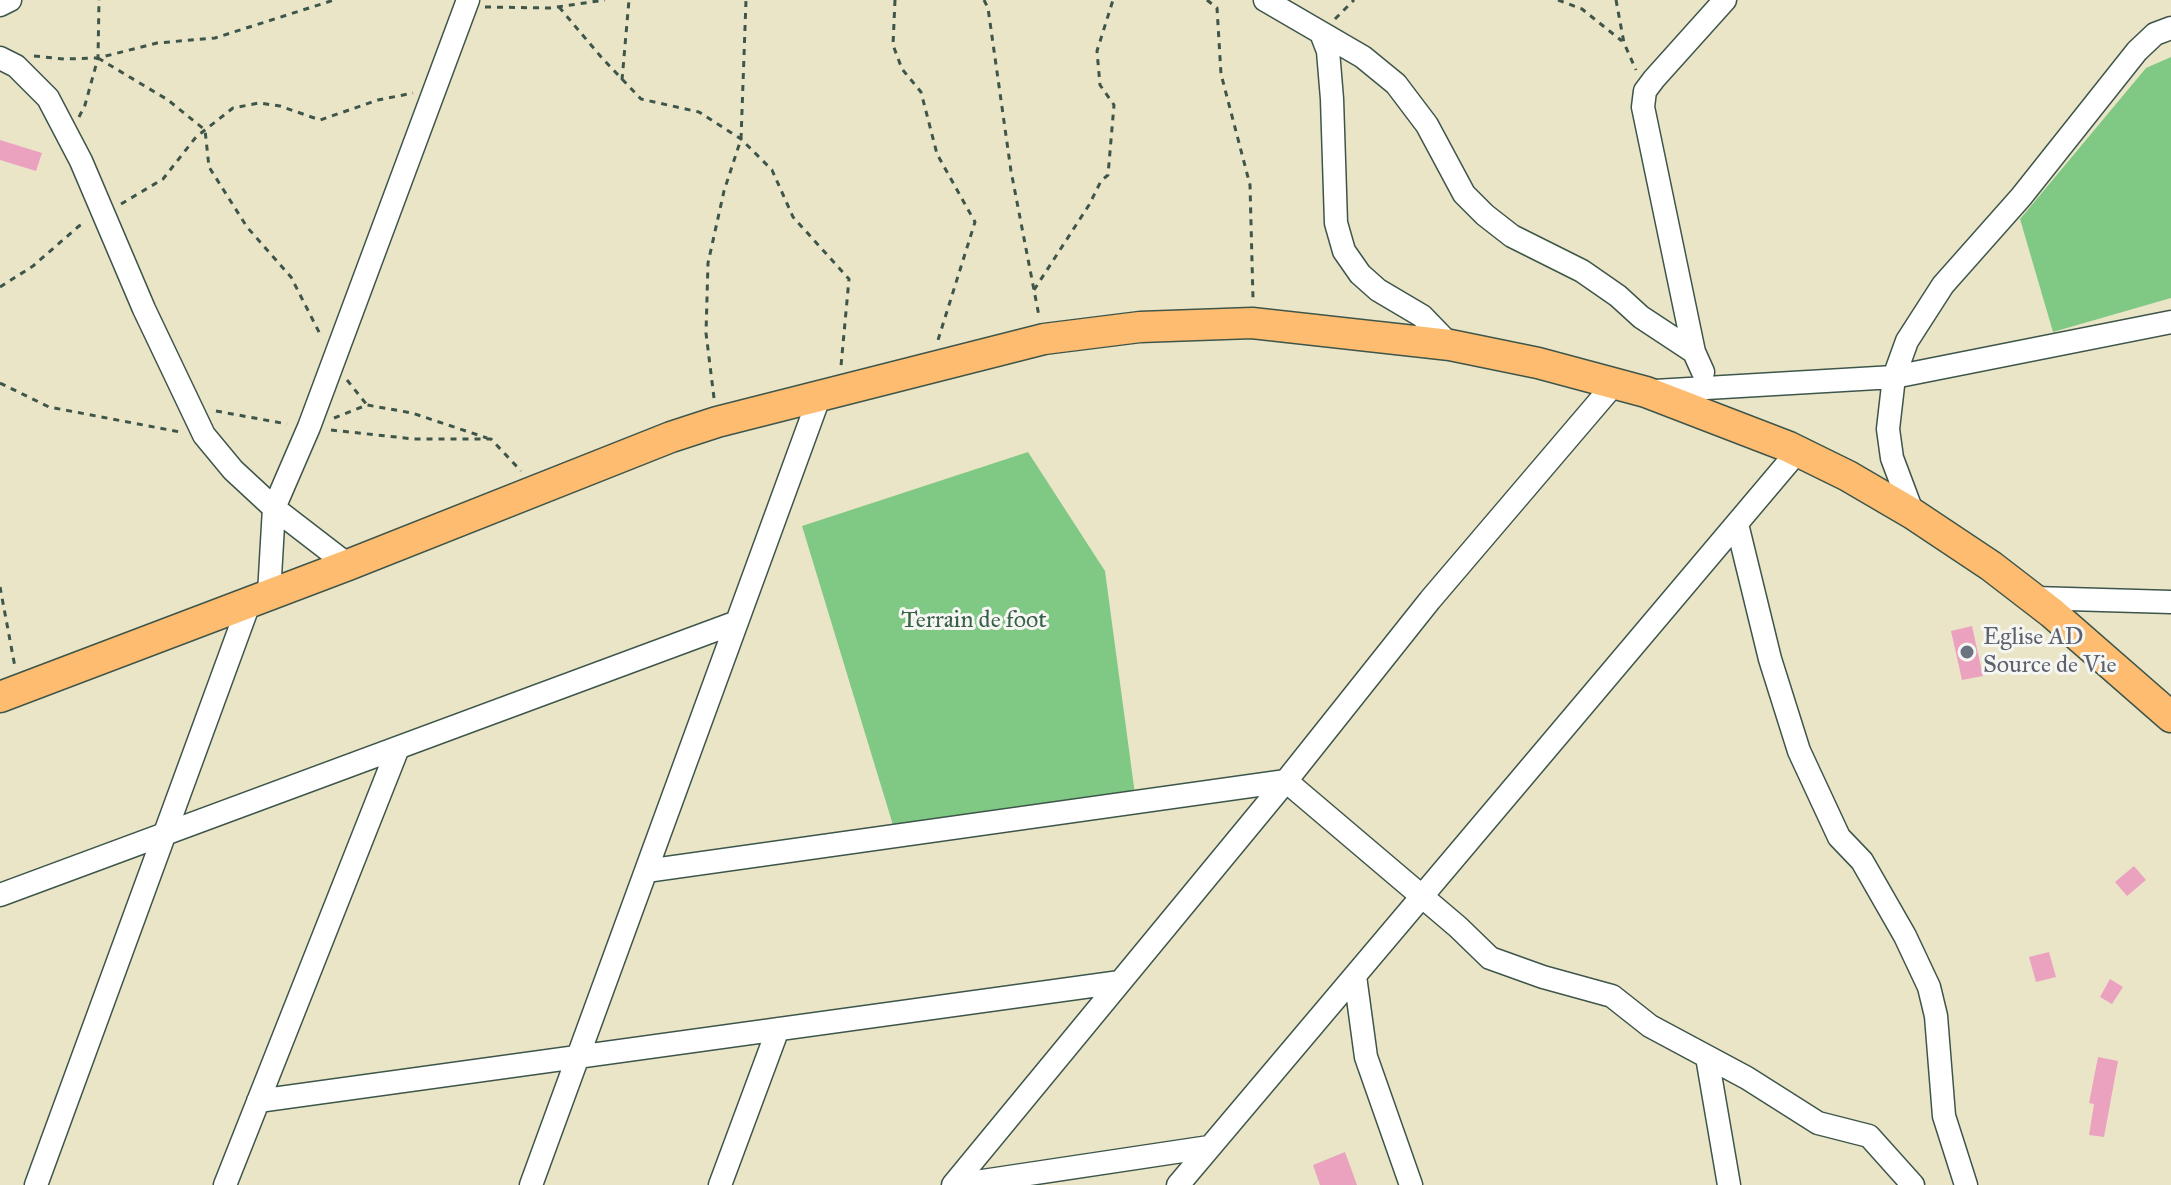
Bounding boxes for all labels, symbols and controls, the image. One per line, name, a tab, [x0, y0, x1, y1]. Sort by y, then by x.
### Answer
park label: Terrain de foot	[901, 607, 1047, 635]
place label: Eglise AD Source de Vie	[1983, 624, 2116, 680]
marker: Eglise AD Source de Vie	[1958, 643, 1976, 661]

